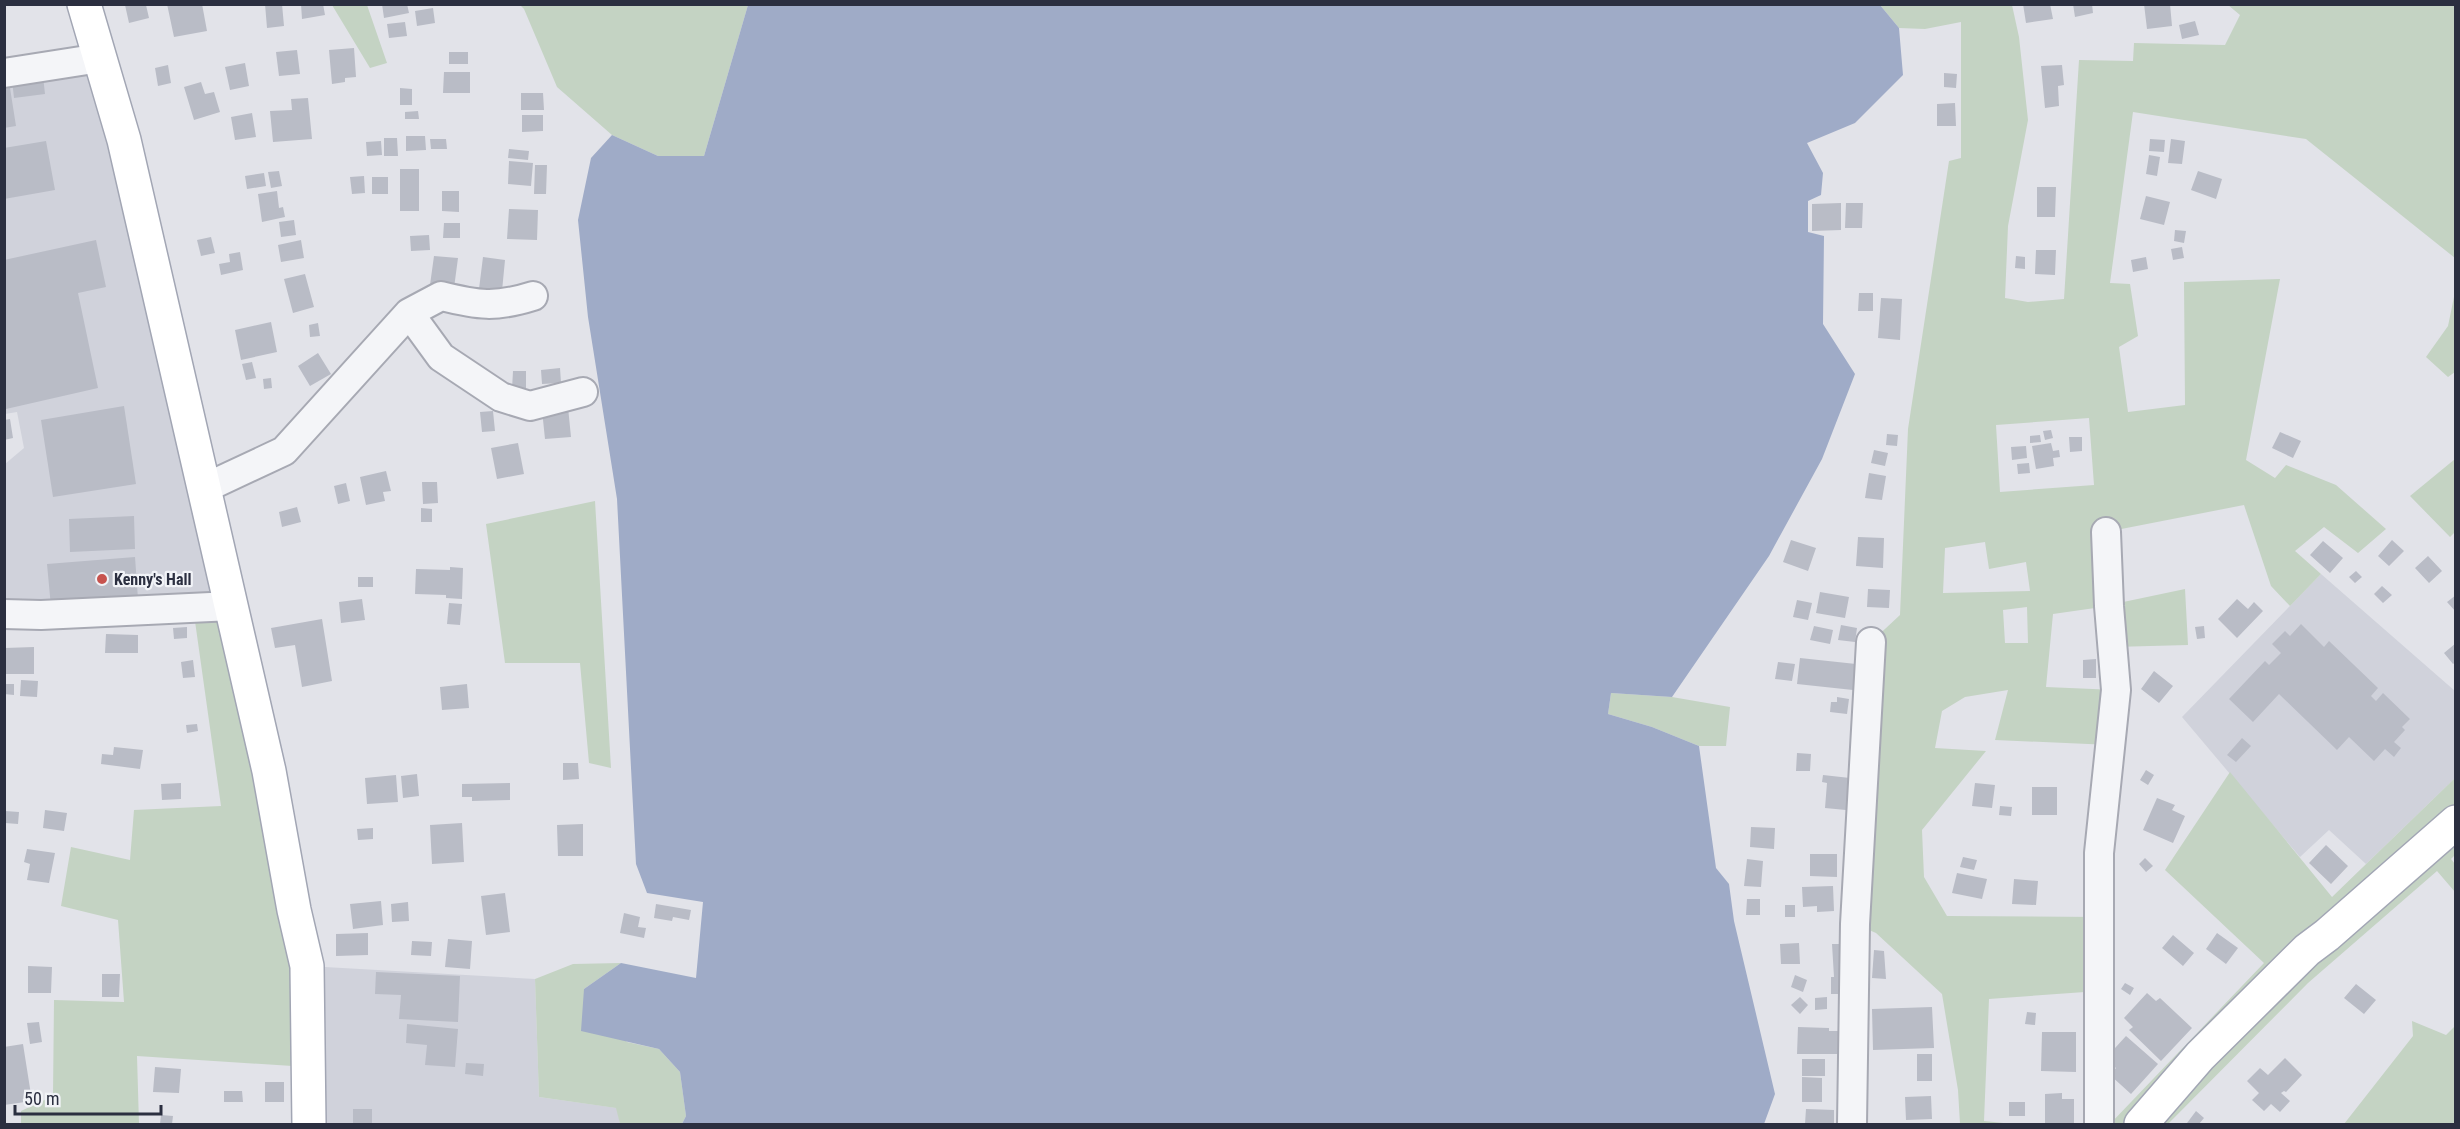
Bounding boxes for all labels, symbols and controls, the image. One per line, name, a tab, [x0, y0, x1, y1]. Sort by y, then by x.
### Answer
place label: Kenny's Hall	[114, 570, 192, 589]
marker: Kenny's Hall	[95, 572, 109, 586]
scale bar	[15, 1078, 160, 1116]
text: 50 m	[24, 1088, 59, 1109]

